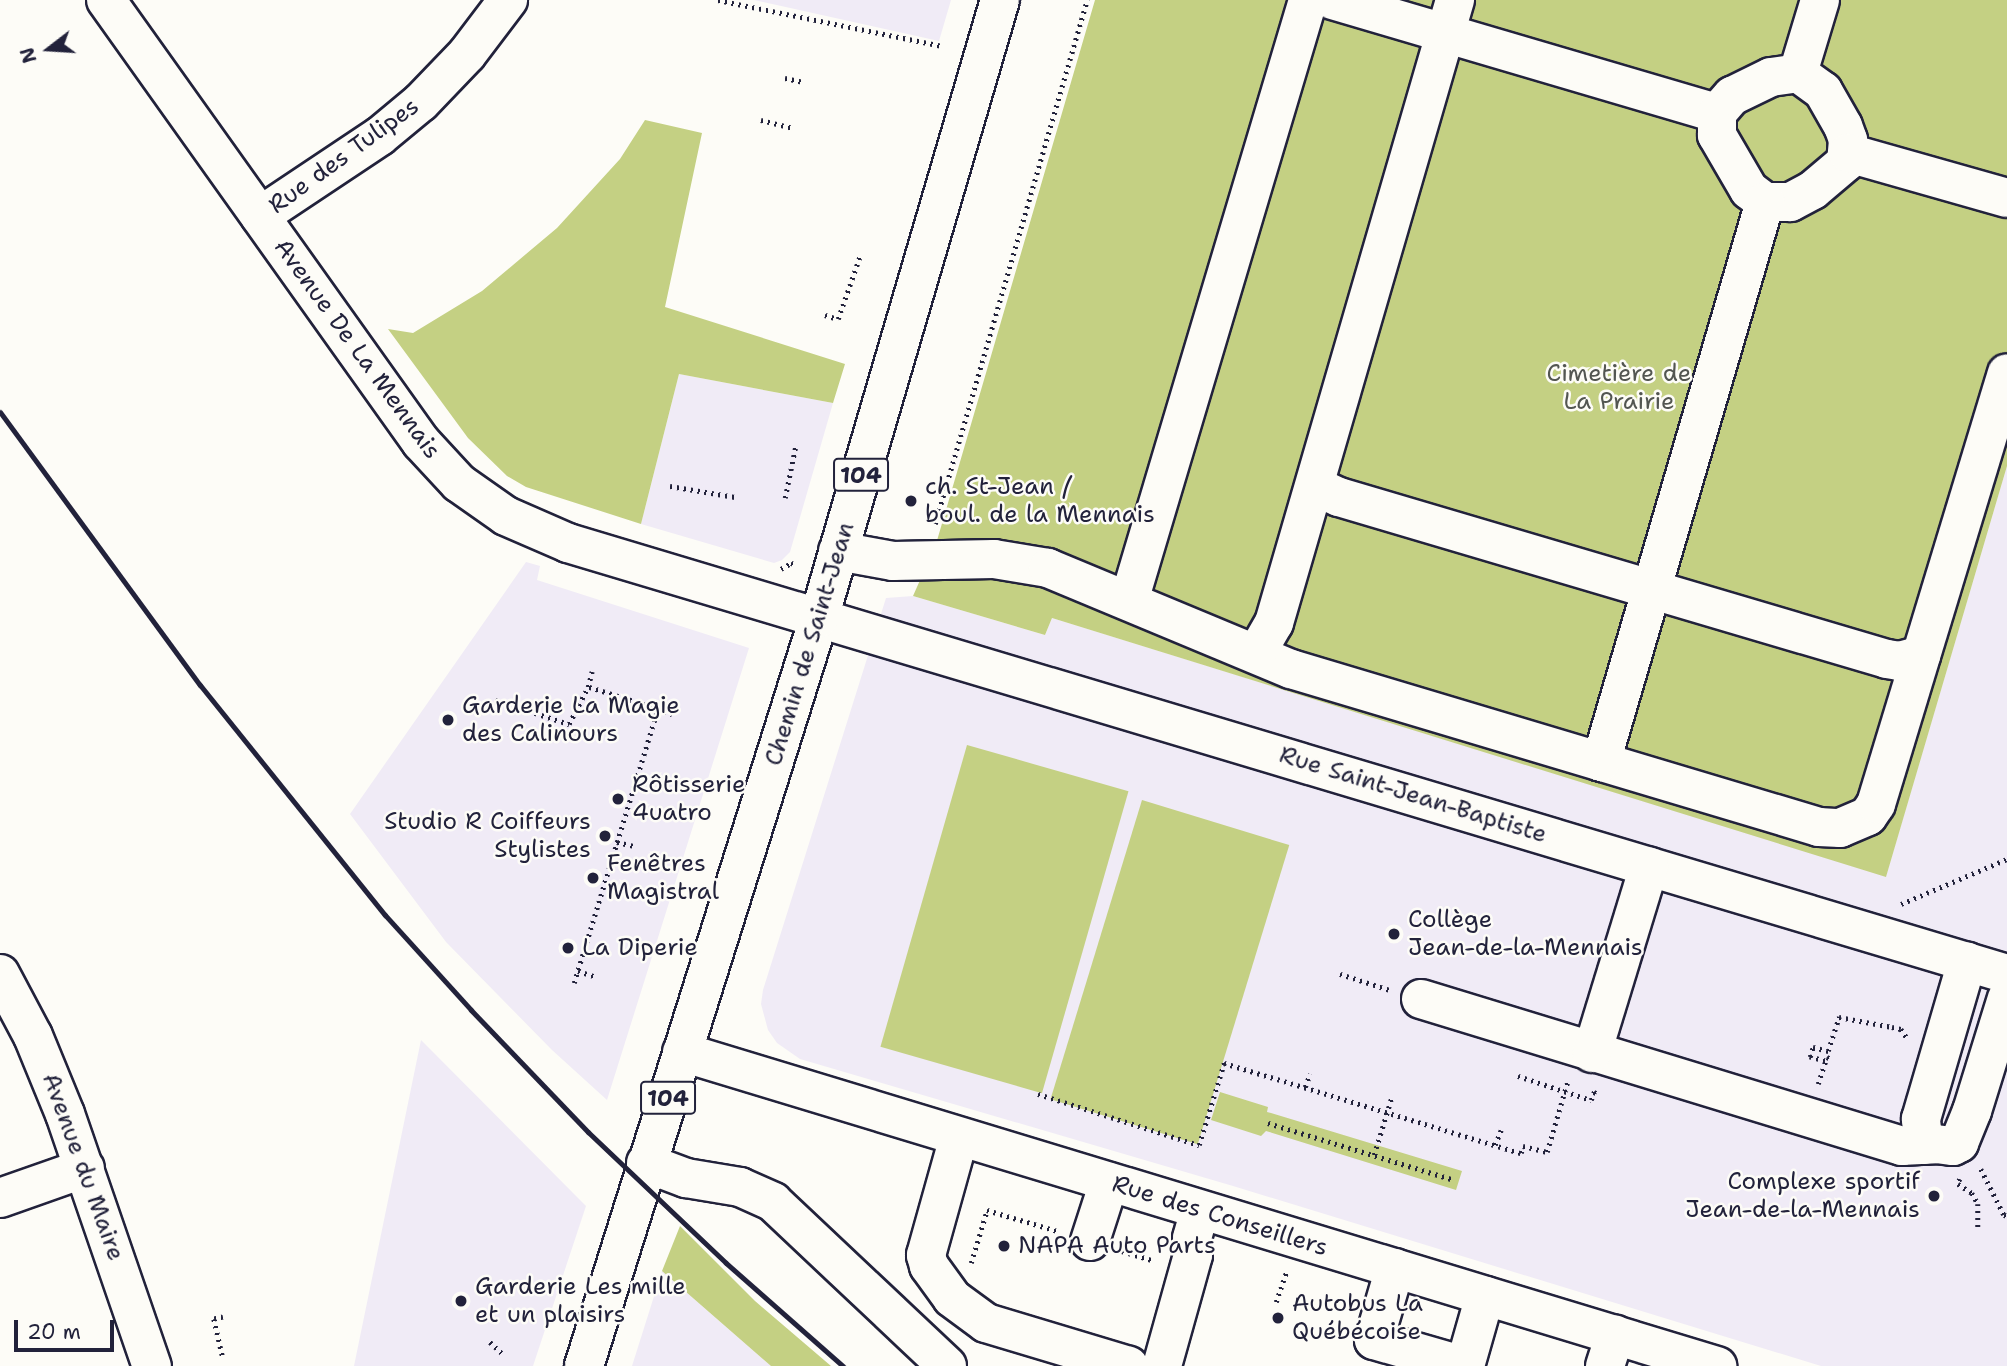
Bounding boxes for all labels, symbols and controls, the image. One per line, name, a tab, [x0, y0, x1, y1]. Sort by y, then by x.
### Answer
north arrow	[14, 14, 84, 84]
text: N	[14, 44, 43, 66]
street label: Rue des Tulipes	[263, 92, 425, 220]
street label: Avenue De La Mennais	[268, 233, 446, 465]
park label: Cimetière de La Prairie	[1547, 360, 1691, 416]
road number: 104	[833, 456, 889, 495]
place label: ch. St-Jean / boul. de la Mennais	[925, 473, 1155, 529]
marker: ch. St-Jean / boul. de la Mennais	[903, 493, 919, 509]
street label: Chemin de Saint-Jean	[759, 519, 861, 769]
place label: Garderie La Magie des Calinours	[462, 692, 680, 748]
marker: Garderie La Magie des Calinours	[440, 712, 456, 728]
street label: Rue Saint-Jean-Baptiste	[1276, 741, 1550, 849]
place label: Rôtisserie 4uatro	[632, 771, 746, 827]
marker: Rôtisserie 4uatro	[610, 791, 626, 807]
place label: Studio R Coiffeurs Stylistes	[384, 808, 591, 864]
marker: Studio R Coiffeurs Stylistes	[597, 828, 613, 844]
place label: Fenêtres Magistral	[607, 850, 719, 906]
marker: Fenêtres Magistral	[585, 870, 601, 886]
place label: Collège Jean-de-la-Mennais	[1408, 906, 1643, 962]
marker: Collège Jean-de-la-Mennais	[1386, 926, 1402, 942]
place label: La Diperie	[582, 934, 698, 962]
marker: La Diperie	[560, 940, 576, 956]
street label: Avenue du Maire	[36, 1069, 130, 1265]
road number: 104	[640, 1078, 696, 1118]
place label: Complexe sportif Jean-de-la-Mennais	[1685, 1168, 1920, 1224]
street label: Rue des Conseillers	[1109, 1170, 1331, 1262]
marker: Complexe sportif Jean-de-la-Mennais	[1926, 1188, 1942, 1204]
place label: NAPA Auto Parts	[1018, 1232, 1216, 1260]
marker: NAPA Auto Parts	[996, 1238, 1012, 1254]
place label: Garderie Les mille et un plaisirs	[475, 1273, 686, 1329]
place label: Autobus La Québécoise	[1292, 1290, 1423, 1346]
marker: Garderie Les mille et un plaisirs	[453, 1293, 469, 1309]
scale bar	[18, 1306, 117, 1350]
marker: Autobus La Québécoise	[1270, 1310, 1286, 1326]
text: 20 m	[27, 1318, 81, 1346]

